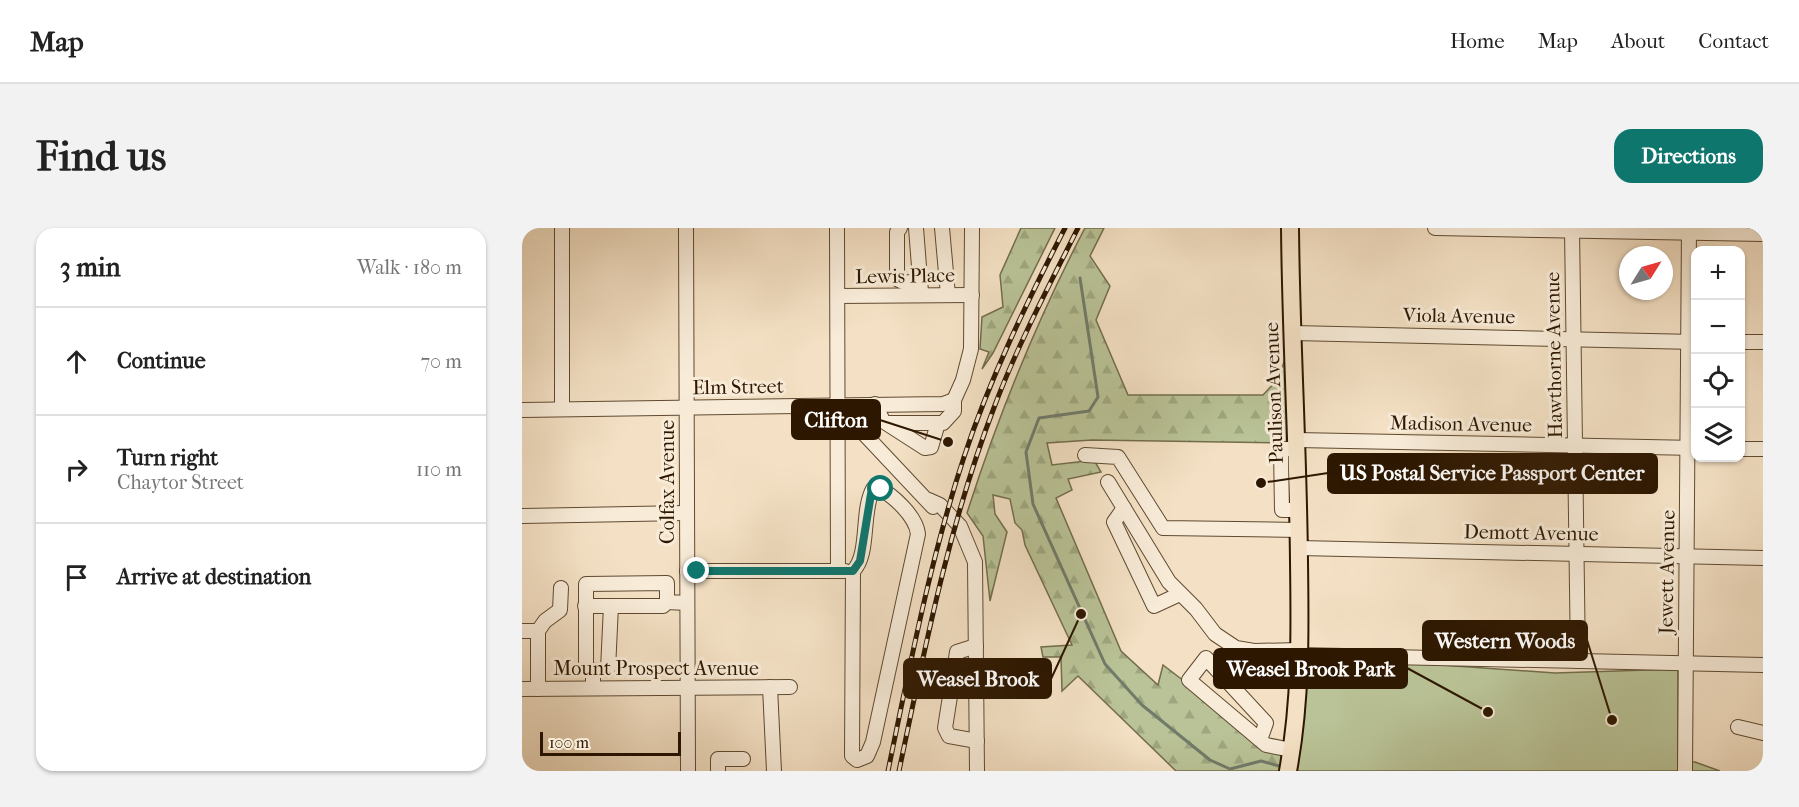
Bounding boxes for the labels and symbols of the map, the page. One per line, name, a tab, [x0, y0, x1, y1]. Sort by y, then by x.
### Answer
north arrow	[1619, 246, 1673, 300]
street label: Lewis Place	[855, 264, 955, 288]
street label: Hawthorne Avenue	[1541, 271, 1567, 438]
street label: Viola Avenue	[1402, 304, 1515, 328]
street label: Paulison Avenue	[1260, 322, 1288, 464]
street label: Elm Street	[692, 375, 784, 399]
callout: Clifton	[792, 400, 880, 439]
text: Clifton	[804, 408, 868, 432]
street label: Madison Avenue	[1390, 411, 1532, 437]
street label: Colfax Avenue	[656, 420, 679, 544]
callout: US Postal Service Passport Center	[1328, 454, 1657, 493]
text: US Postal Service Passport Center	[1339, 461, 1645, 485]
route start	[867, 475, 893, 501]
street label: Jewett Avenue	[1654, 510, 1680, 636]
street label: Demott Avenue	[1463, 520, 1599, 546]
route end	[683, 557, 709, 583]
callout: Western Woods	[1423, 621, 1587, 660]
text: Western Woods	[1434, 629, 1576, 653]
callout: Weasel Brook Park	[1214, 649, 1407, 688]
street label: Mount Prospect Avenue	[553, 657, 759, 680]
text: Weasel Brook Park	[1226, 657, 1396, 681]
callout: Weasel Brook	[904, 659, 1051, 698]
text: Weasel Brook	[916, 667, 1040, 691]
scale bar	[540, 729, 681, 756]

